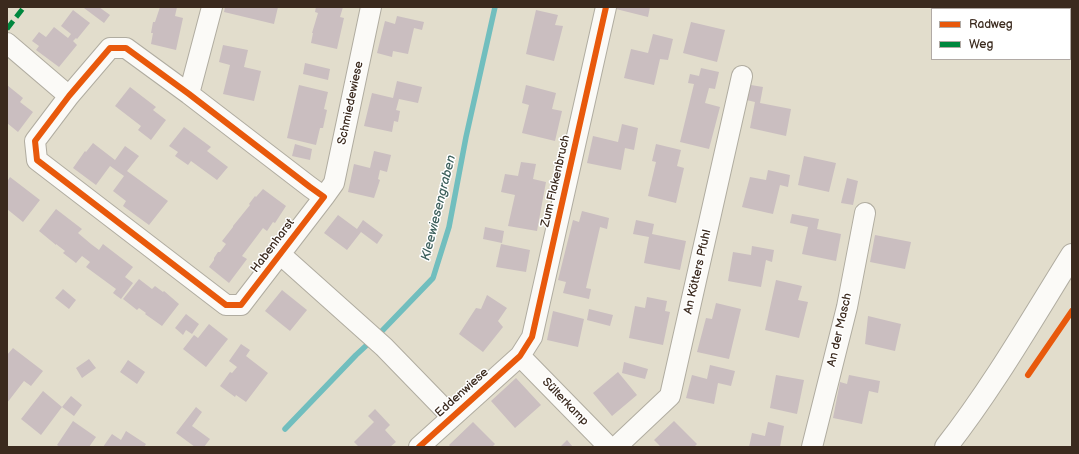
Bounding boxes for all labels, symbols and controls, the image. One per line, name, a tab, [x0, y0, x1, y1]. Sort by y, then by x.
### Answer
legend	[931, 8, 1071, 60]
text: Radweg	[969, 17, 1013, 32]
text: Weg	[969, 37, 993, 52]
street label: Schmiedewiese	[335, 60, 367, 146]
street label: Zum Flakenbruch	[538, 134, 574, 228]
water label: Kleewiesengraben	[418, 154, 460, 262]
street label: Habenharst	[248, 216, 298, 276]
street label: An Kötters Pfuhl	[681, 228, 715, 316]
street label: An der Masch	[825, 292, 855, 368]
street label: Eddenwiese	[432, 365, 492, 421]
street label: Sülterkamp	[539, 375, 591, 429]

